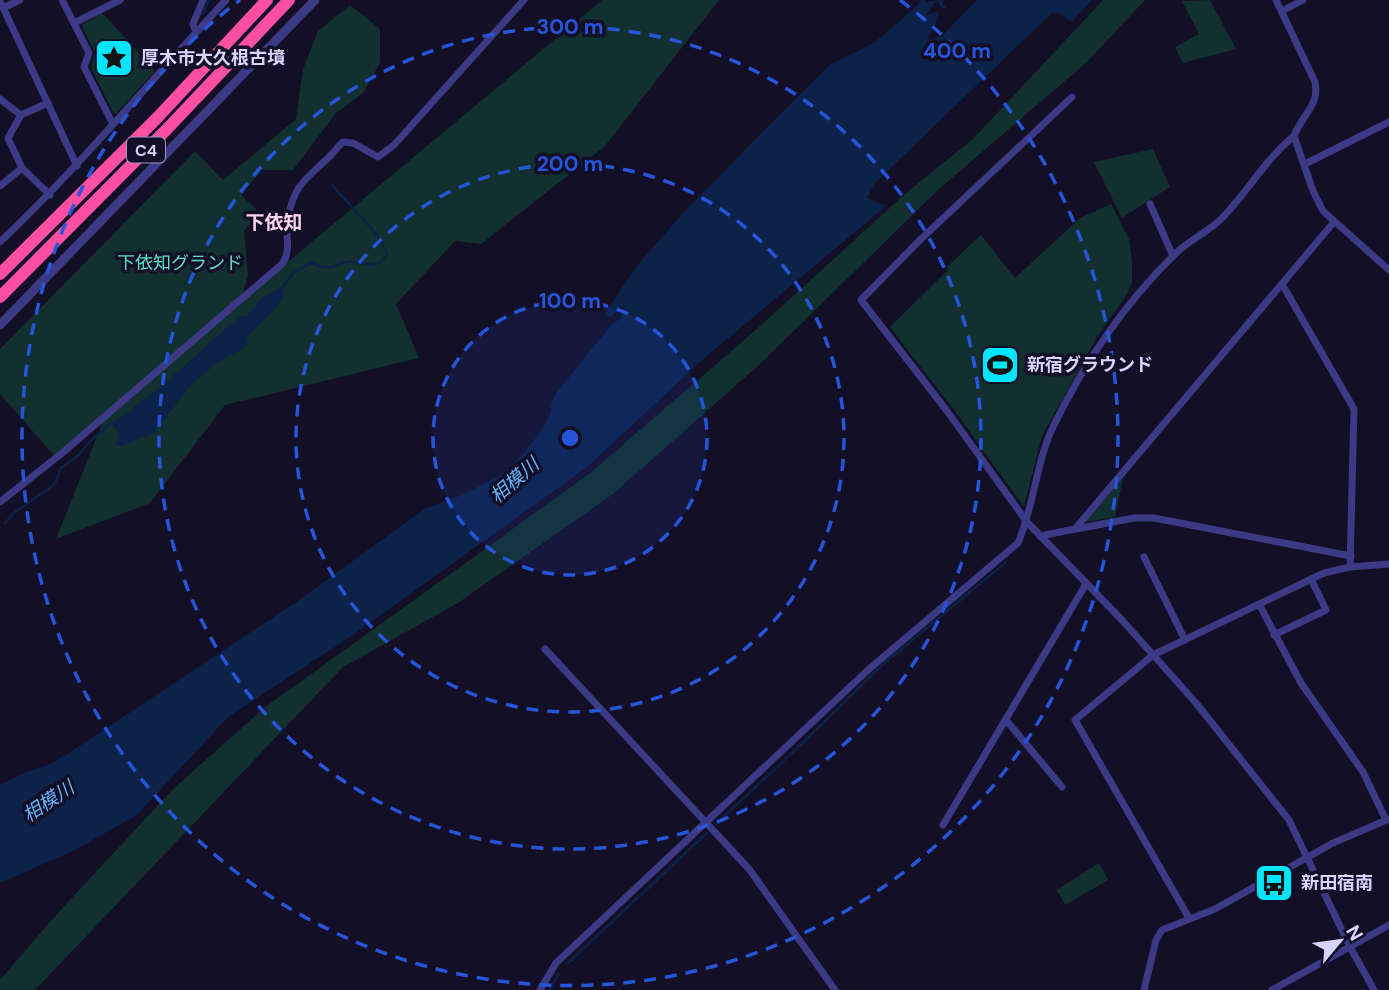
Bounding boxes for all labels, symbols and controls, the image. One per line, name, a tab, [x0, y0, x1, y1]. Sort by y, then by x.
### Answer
text: 300 m	[537, 13, 603, 41]
place icon: 厚木市大久根古墳	[93, 37, 135, 79]
text: 400 m	[923, 37, 991, 65]
place label: 厚木市大久根古墳	[141, 46, 285, 70]
road number: C4	[127, 138, 165, 162]
text: 200 m	[537, 150, 603, 178]
district label: 下依知	[245, 210, 303, 235]
park label: 下依知グランド	[117, 251, 243, 275]
text: 100 m	[539, 287, 601, 315]
sports icon: 新宿グラウンド	[979, 344, 1021, 386]
place label: 新宿グラウンド	[1027, 353, 1153, 377]
centre of rings	[558, 426, 582, 450]
water label: 相模川	[485, 451, 546, 509]
water label: 相模川	[18, 774, 81, 828]
bus stop icon: 新田宿南	[1253, 862, 1295, 904]
place label: 新田宿南	[1301, 871, 1373, 895]
north arrow	[1305, 906, 1375, 976]
text: N	[1340, 921, 1369, 945]

